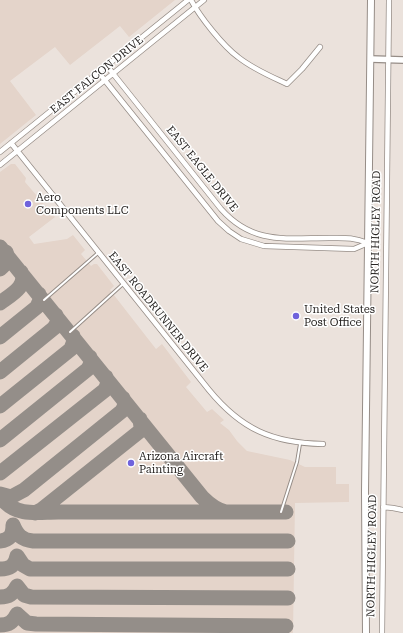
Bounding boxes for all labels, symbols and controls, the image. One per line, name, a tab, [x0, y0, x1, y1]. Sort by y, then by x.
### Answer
street label: EAST FALCON DRIVE	[48, 33, 146, 117]
street label: EAST EAGLE DRIVE	[163, 123, 241, 215]
street label: NORTH HIGLEY ROAD	[368, 171, 384, 293]
place label: Aero Components LLC	[36, 191, 129, 217]
marker: Aero Components LLC	[23, 199, 33, 209]
street label: EAST ROADRUNNER DRIVE	[106, 249, 210, 375]
place label: United States Post Office	[304, 303, 375, 329]
marker: United States Post Office	[291, 311, 301, 321]
place label: Arizona Aircraft Painting	[139, 450, 223, 476]
marker: Arizona Aircraft Painting	[126, 458, 136, 468]
street label: NORTH HIGLEY ROAD	[364, 495, 380, 617]

